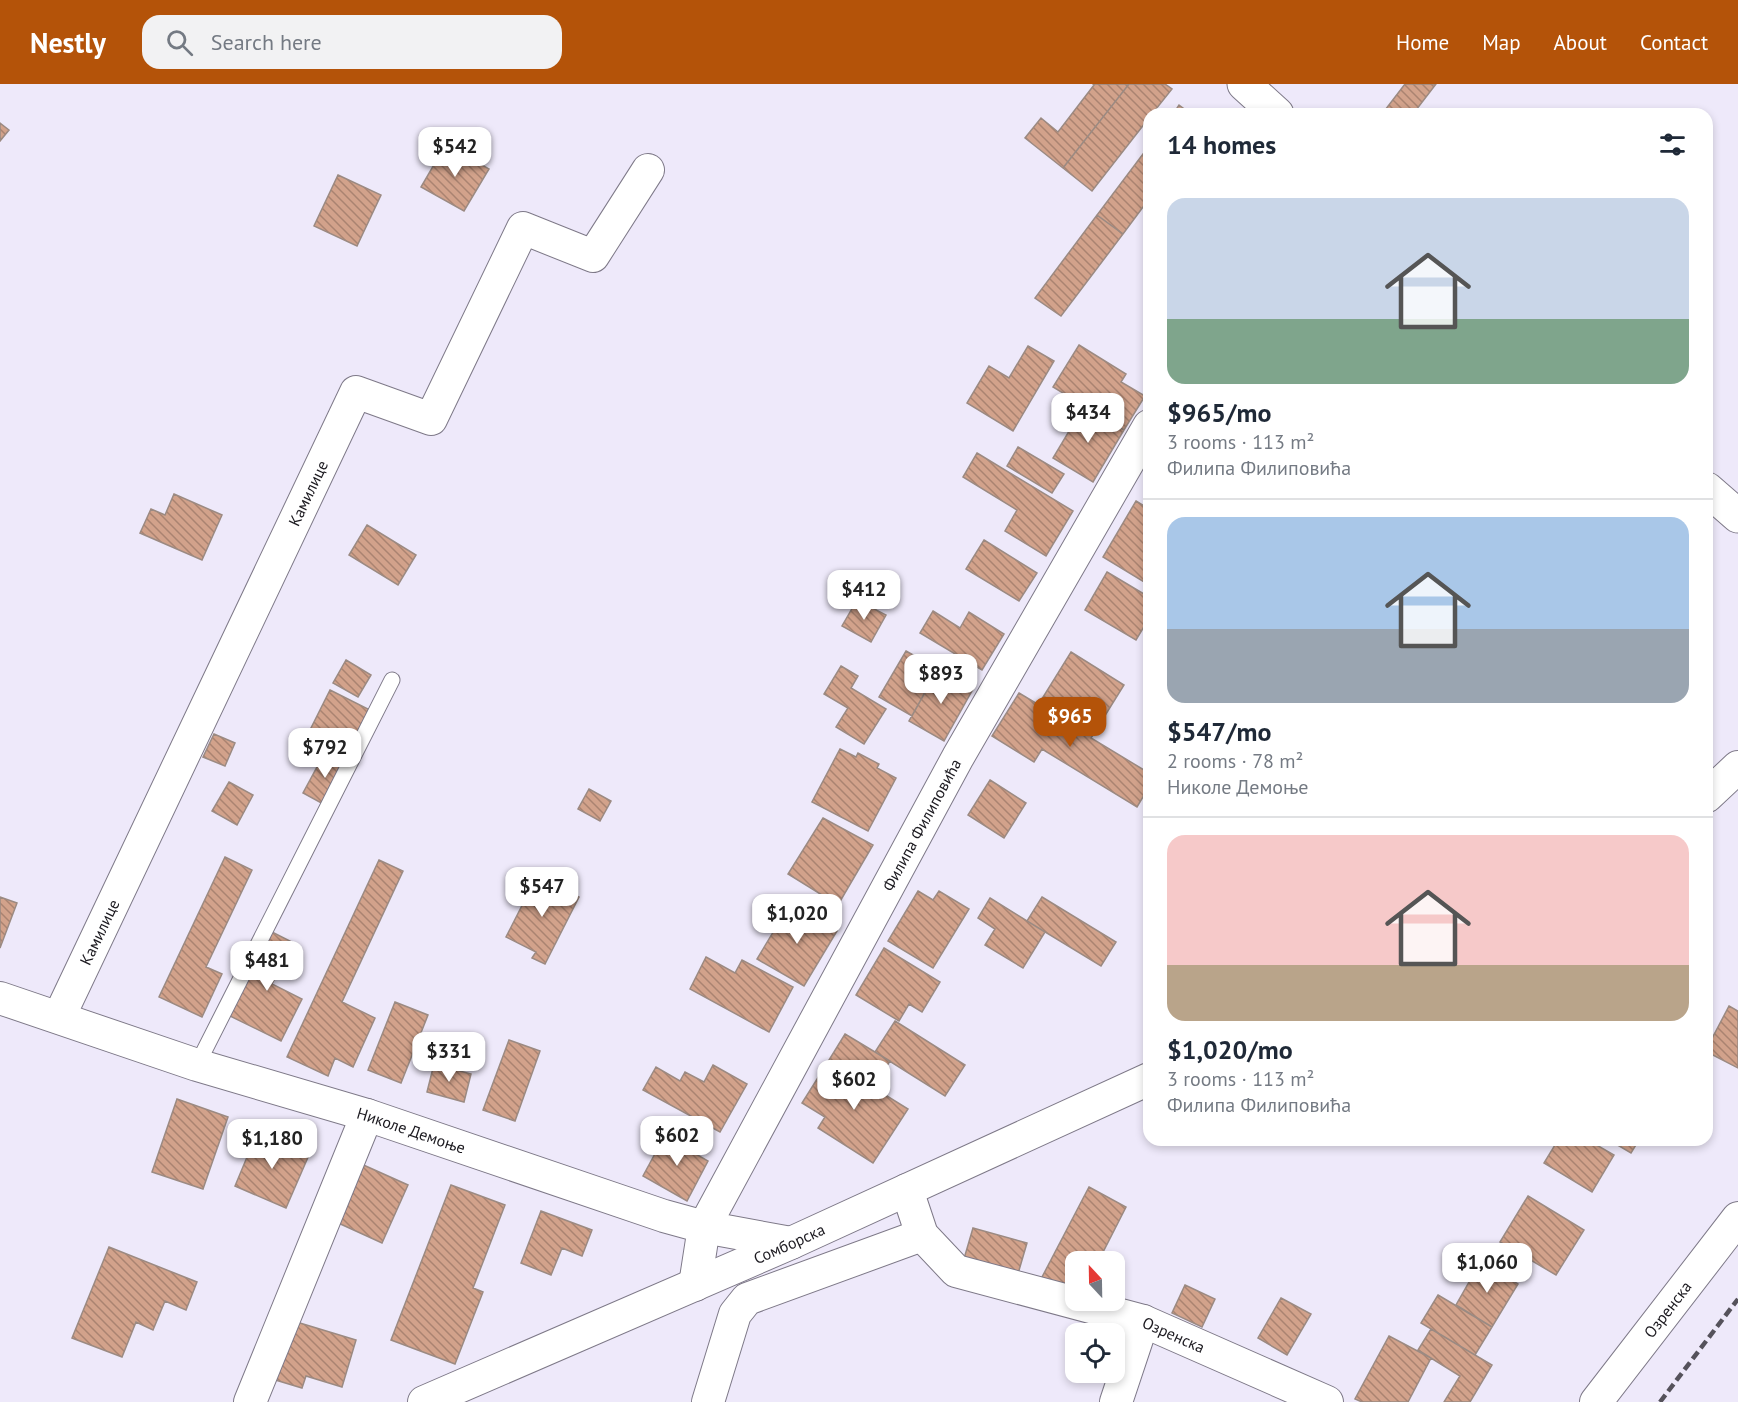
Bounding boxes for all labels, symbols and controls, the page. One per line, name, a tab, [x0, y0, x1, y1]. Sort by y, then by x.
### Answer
search box	[142, 15, 562, 69]
text: Nestly	[30, 24, 106, 61]
icon: search	[163, 26, 196, 59]
text: Search here	[211, 28, 322, 56]
text: Home	[1396, 29, 1449, 56]
text: Map	[1482, 29, 1521, 56]
text: About	[1554, 29, 1607, 56]
text: Contact	[1640, 29, 1708, 56]
pin: $542	[419, 127, 491, 178]
text: 14 homes	[1167, 128, 1276, 161]
icon: filters	[1656, 128, 1689, 161]
text: $542	[432, 133, 478, 159]
icon: home	[1374, 237, 1482, 345]
pin: $434	[1052, 393, 1124, 444]
text: $965/mo	[1167, 396, 1271, 429]
text: $434	[1065, 399, 1111, 425]
text: 3 rooms · 113 m²	[1167, 429, 1314, 455]
text: Филипа Филиповића	[1167, 455, 1351, 481]
street label: Камилице	[284, 457, 332, 529]
icon: home	[1374, 556, 1482, 664]
pin: $412	[828, 570, 900, 621]
text: $412	[841, 576, 887, 602]
pin: $893	[905, 654, 977, 705]
text: $893	[918, 660, 964, 686]
pin: $965	[1034, 697, 1106, 748]
text: $965	[1047, 703, 1093, 729]
text: $547/mo	[1167, 715, 1271, 748]
pin: $792	[289, 728, 361, 779]
text: $792	[302, 734, 348, 760]
text: 2 rooms · 78 m²	[1167, 748, 1303, 774]
street label: Филипа Филиповића	[878, 755, 965, 894]
text: Николе Демоње	[1167, 774, 1308, 800]
pin: $547	[506, 867, 578, 918]
text: $547	[519, 873, 565, 899]
icon: home	[1374, 874, 1482, 982]
pin: $1,020	[748, 894, 846, 945]
street label: Камилице	[75, 896, 124, 968]
text: $1,020	[766, 900, 828, 926]
pin: $481	[231, 941, 303, 992]
text: $481	[244, 947, 290, 973]
pin: $331	[413, 1032, 485, 1083]
text: $1,020/mo	[1167, 1033, 1293, 1066]
text: $331	[426, 1038, 472, 1064]
pin: $602	[818, 1060, 890, 1111]
text: $602	[831, 1066, 877, 1092]
text: 3 rooms · 113 m²	[1167, 1066, 1314, 1092]
text: Филипа Филиповића	[1167, 1092, 1351, 1118]
street label: Николе Демоње	[355, 1103, 468, 1158]
pin: $602	[641, 1116, 713, 1167]
pin: $1,180	[223, 1119, 321, 1170]
text: $602	[654, 1122, 700, 1148]
text: $1,180	[241, 1125, 303, 1151]
street label: Сомборска	[750, 1219, 828, 1268]
pin: $1,060	[1438, 1243, 1536, 1294]
text: $1,060	[1456, 1249, 1518, 1275]
north arrow	[1065, 1251, 1125, 1311]
map controls	[1065, 1251, 1125, 1383]
street label: Озренска	[1639, 1277, 1696, 1342]
street label: Озренска	[1139, 1312, 1208, 1357]
button: locate	[1065, 1323, 1125, 1383]

